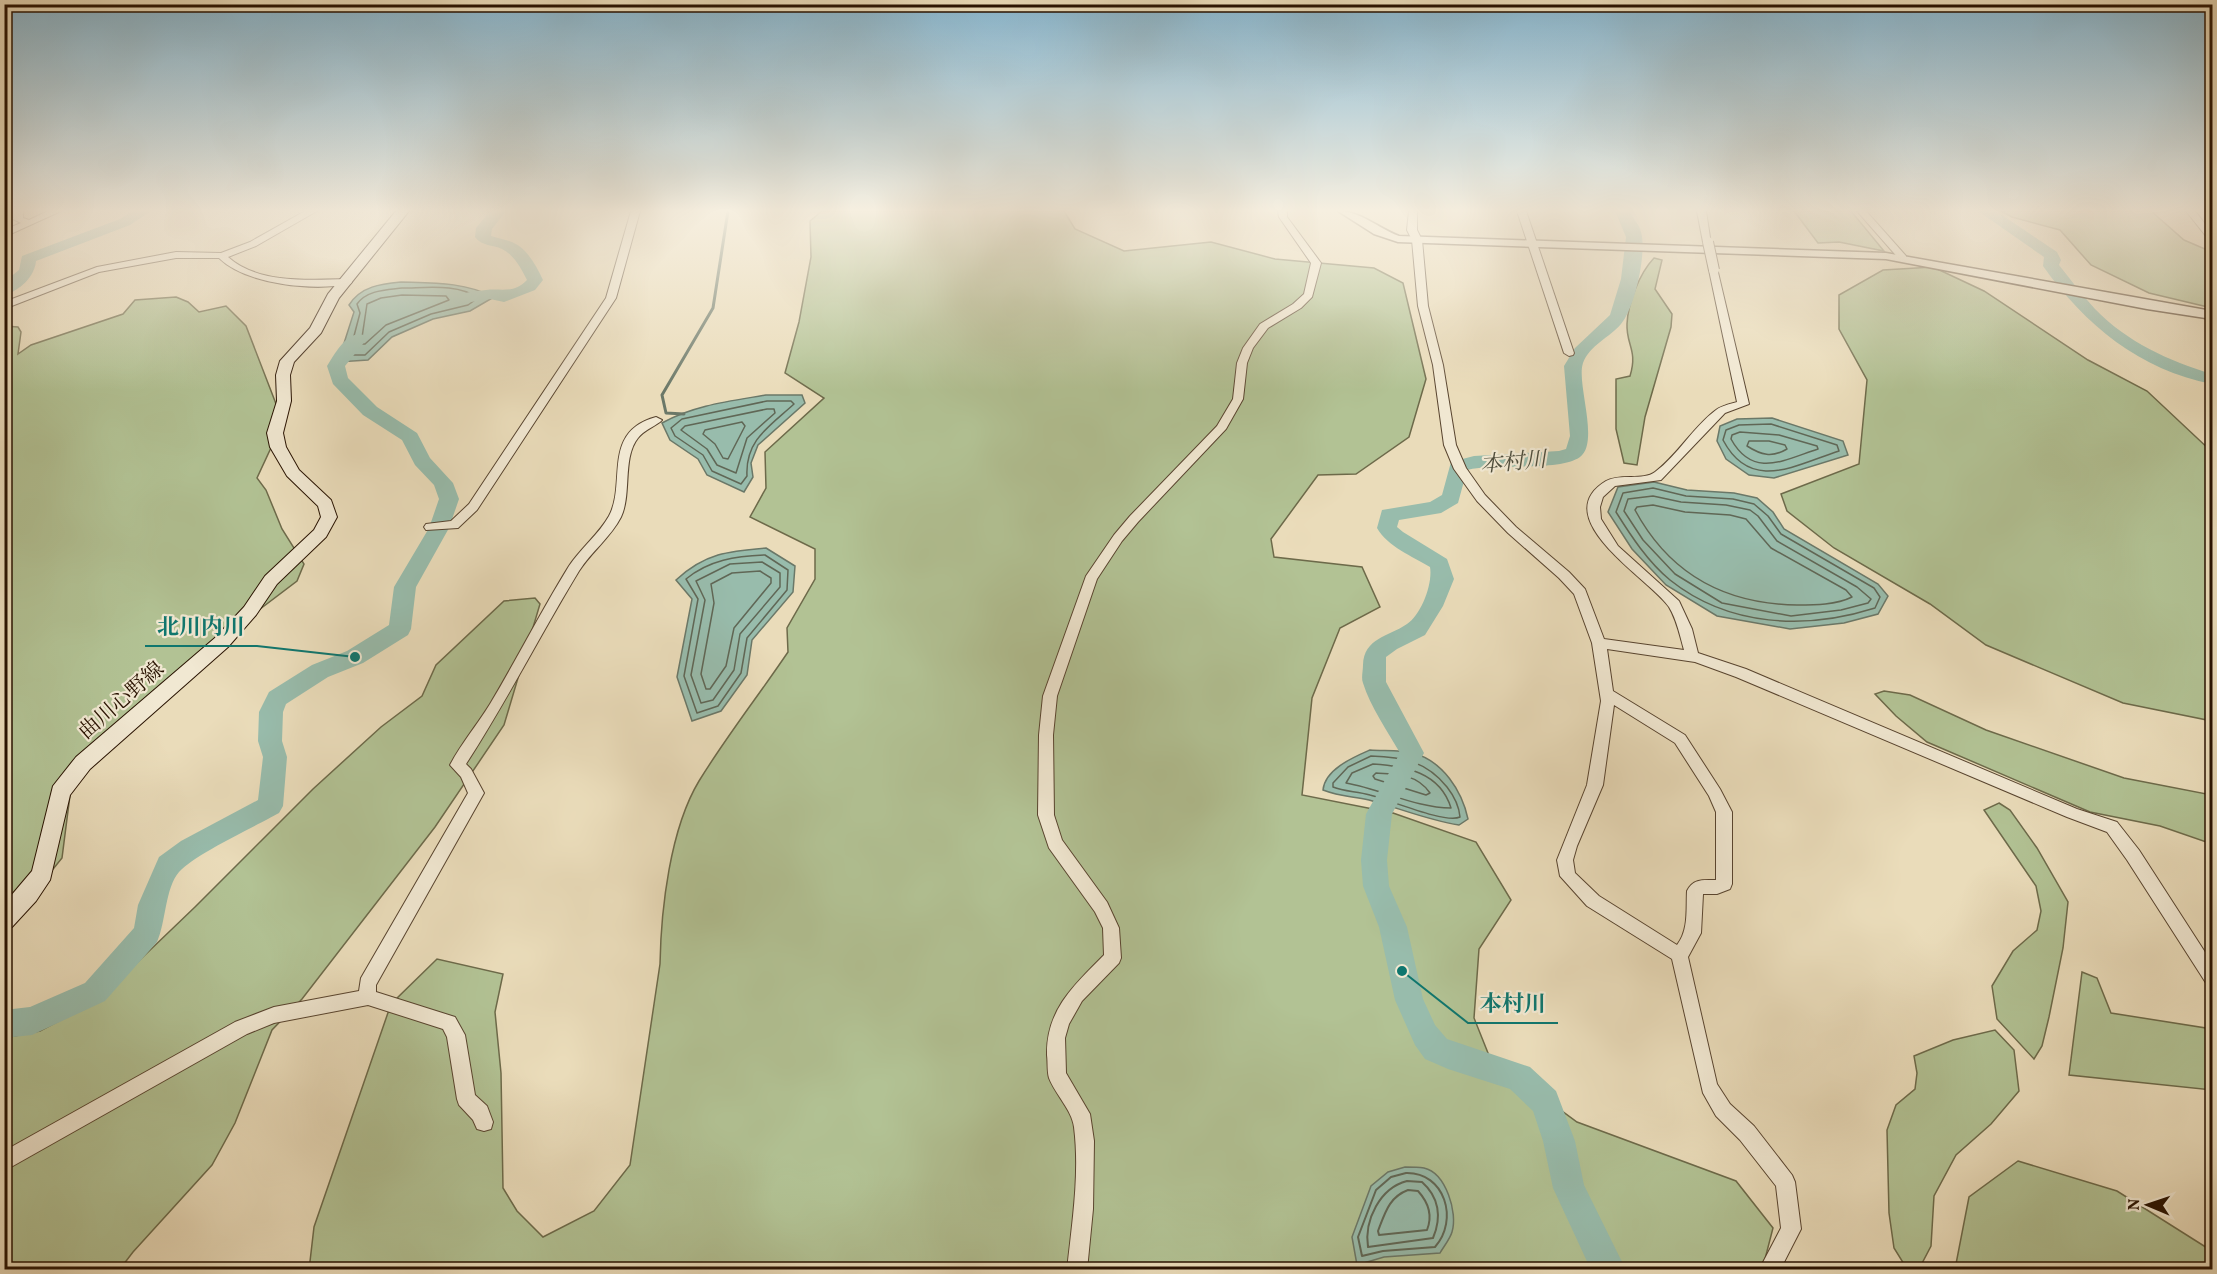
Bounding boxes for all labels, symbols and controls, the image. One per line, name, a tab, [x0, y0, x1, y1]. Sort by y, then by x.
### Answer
water label: 本村川	[1479, 445, 1549, 482]
callout: 北川内川	[145, 606, 257, 646]
text: 北川内川	[157, 613, 245, 644]
street label: 曲川心野線	[73, 656, 171, 747]
callout: 本村川	[1468, 983, 1558, 1023]
text: 本村川	[1480, 990, 1546, 1021]
north arrow	[2118, 1175, 2178, 1235]
text: N	[2124, 1198, 2146, 1211]

